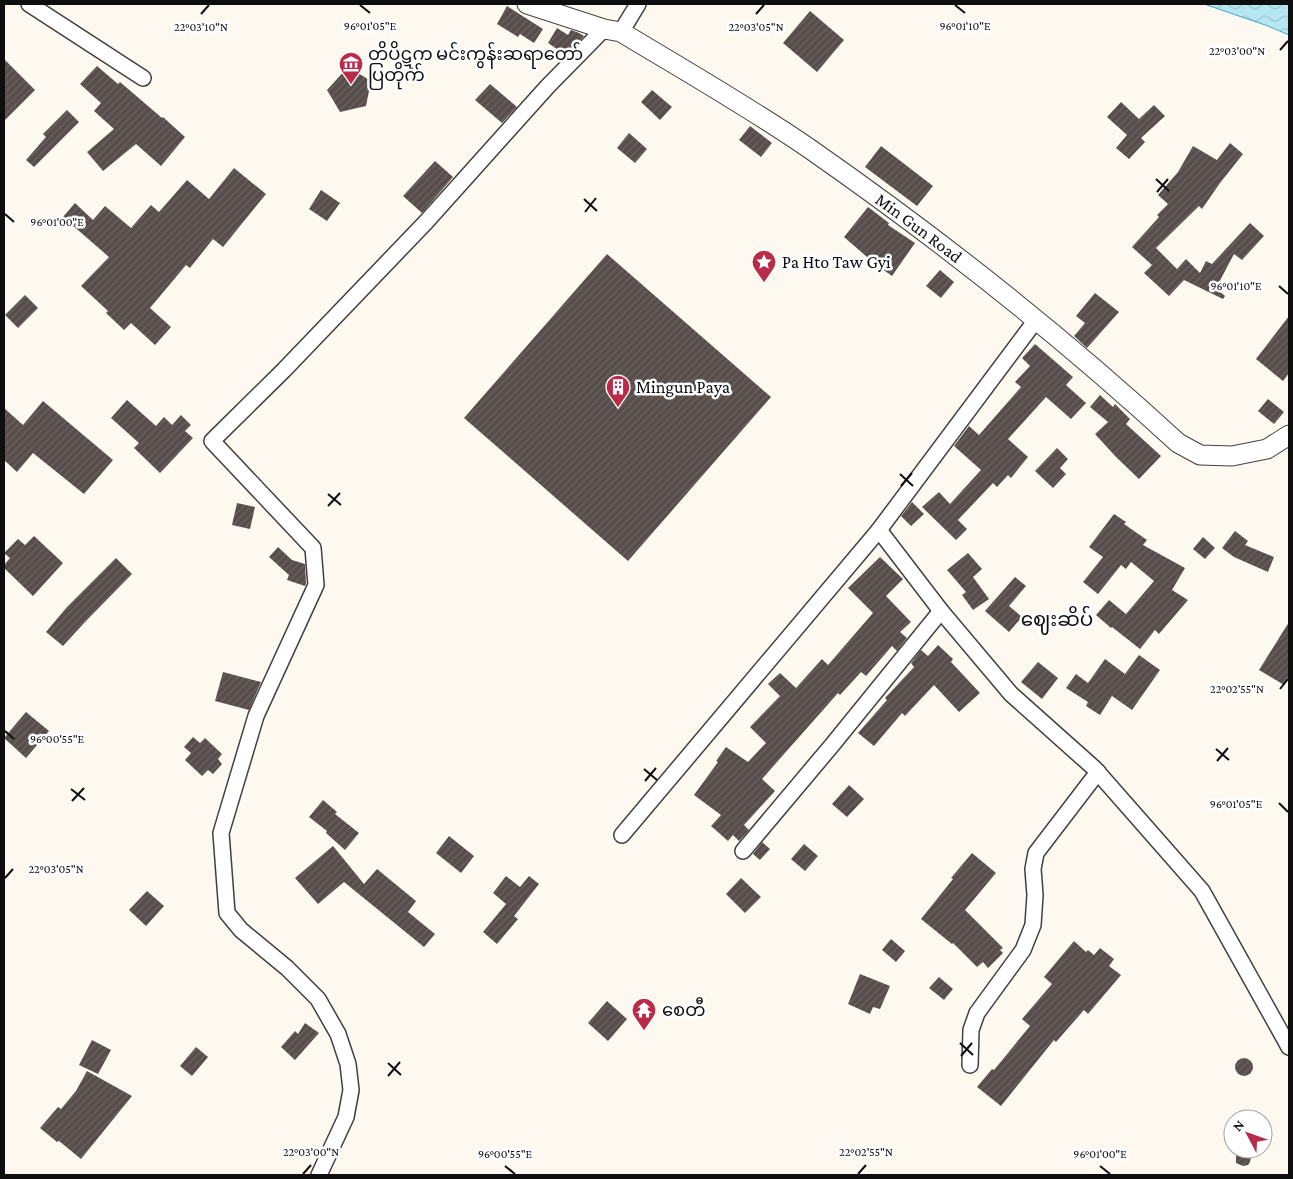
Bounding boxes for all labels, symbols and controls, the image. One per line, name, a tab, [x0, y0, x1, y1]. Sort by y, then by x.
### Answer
text: 96°01'05"E	[344, 19, 397, 33]
text: 96°01'10"E	[940, 19, 991, 33]
text: 22°03'10"N	[174, 20, 228, 34]
text: 22°03'05"N	[728, 20, 784, 34]
place label: တိပိဋက မင်းကွန်းဆရာတော် ပြတိုက်	[368, 40, 583, 90]
text: 22°03'00"N	[1209, 44, 1265, 58]
museum icon: တိပိဋက မင်းကွန်းဆရာတော် ပြတိုက်	[338, 51, 364, 85]
street label: Min Gun Road	[872, 189, 966, 267]
text: 96°01'00"E	[30, 215, 84, 229]
place icon: Pa Hto Taw Gyi	[751, 249, 777, 283]
place label: Pa Hto Taw Gyi	[782, 252, 891, 272]
text: 96°01'10"E	[1211, 279, 1262, 293]
building icon: Mingun Paya	[605, 374, 631, 408]
place label: Mingun Paya	[636, 377, 730, 397]
district label: ဈေးဆိပ်	[1021, 605, 1093, 635]
text: 22°02'55"N	[1210, 682, 1264, 696]
text: 96°00'55"E	[30, 732, 85, 746]
text: 96°01'05"E	[1210, 797, 1263, 811]
text: 22°03'05"N	[28, 862, 84, 876]
place label: စေတီ	[662, 996, 706, 1020]
temple icon: စေတီ	[631, 997, 657, 1031]
north arrow	[1223, 1109, 1273, 1159]
text: N	[1229, 1116, 1248, 1134]
text: 22°03'00"N	[283, 1145, 339, 1159]
text: 22°02'55"N	[839, 1145, 893, 1159]
text: 96°00'55"E	[478, 1147, 533, 1161]
text: 96°01'00"E	[1073, 1147, 1127, 1161]

